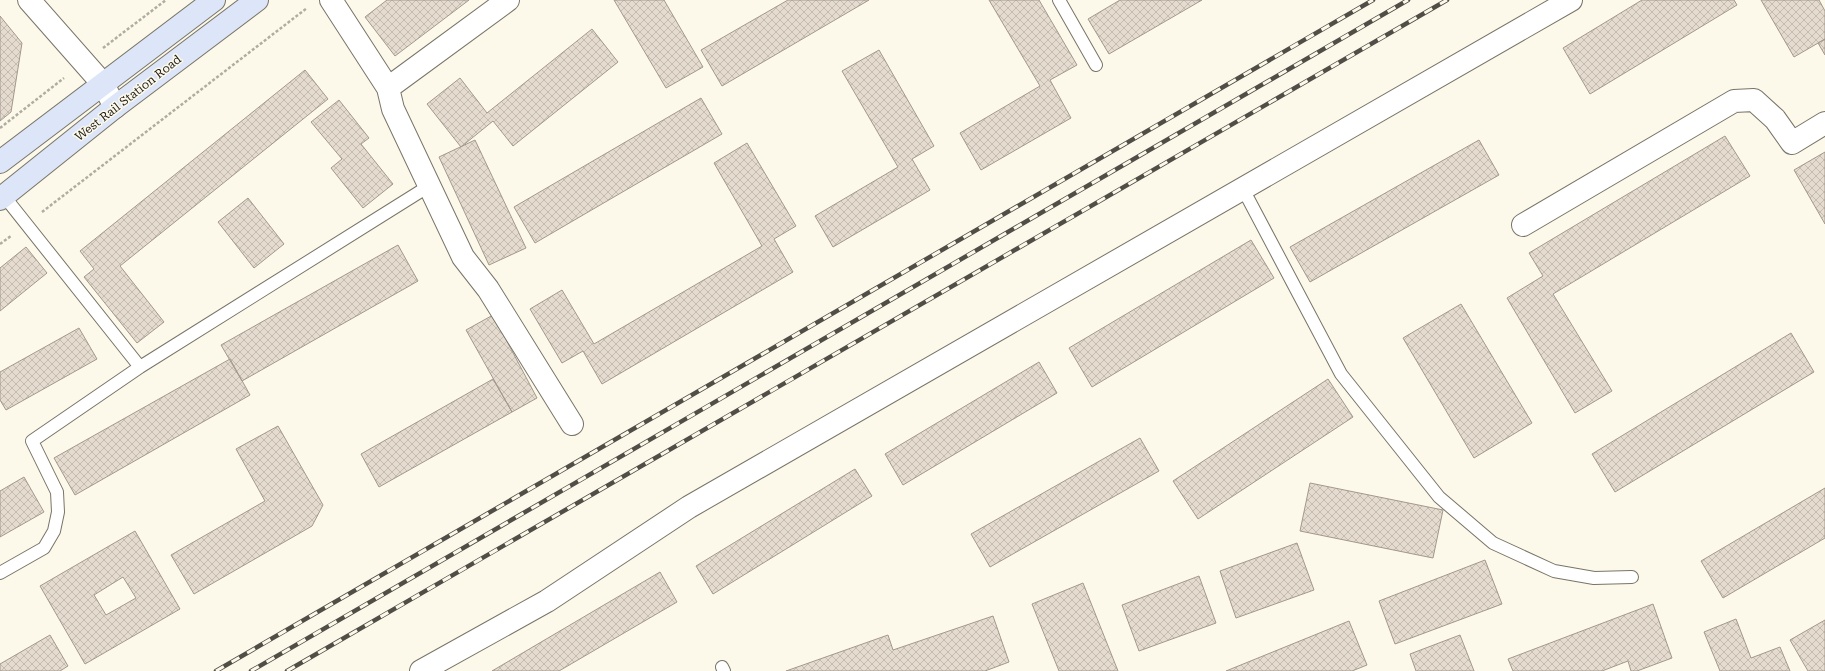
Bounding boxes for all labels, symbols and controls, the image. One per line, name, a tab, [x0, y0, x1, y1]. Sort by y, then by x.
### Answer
street label: West Rail Station Road	[72, 52, 184, 144]

